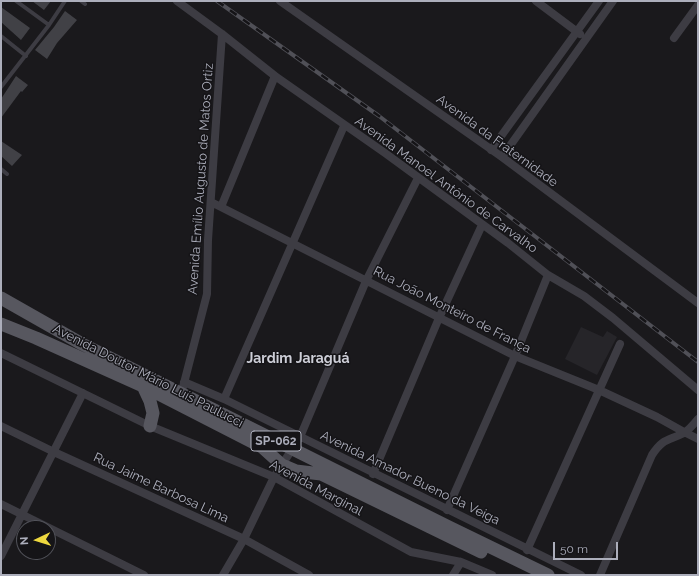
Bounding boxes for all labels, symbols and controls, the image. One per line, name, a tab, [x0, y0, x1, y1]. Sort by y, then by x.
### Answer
street label: Avenida Emílio Augusto de Matos Ortiz	[185, 63, 217, 295]
street label: Avenida da Fraternidade	[433, 92, 561, 190]
street label: Avenida Manoel Antônio de Carvalho	[352, 113, 540, 257]
street label: Rua João Monteiro de França	[371, 263, 533, 357]
street label: Avenida Doutor Mário Luís Paulucci	[50, 321, 246, 431]
district label: Jardim Jaraguá	[247, 351, 349, 367]
street label: Avenida Amador Bueno da Veiga	[318, 428, 502, 528]
road number: SP-062	[251, 431, 301, 451]
street label: Rua Jaime Barbosa Lima	[91, 450, 231, 526]
street label: Avenida Marginal	[267, 457, 365, 519]
north arrow	[16, 520, 56, 560]
scale bar	[555, 534, 620, 560]
text: N	[18, 536, 31, 545]
text: 50 m	[560, 542, 588, 556]

